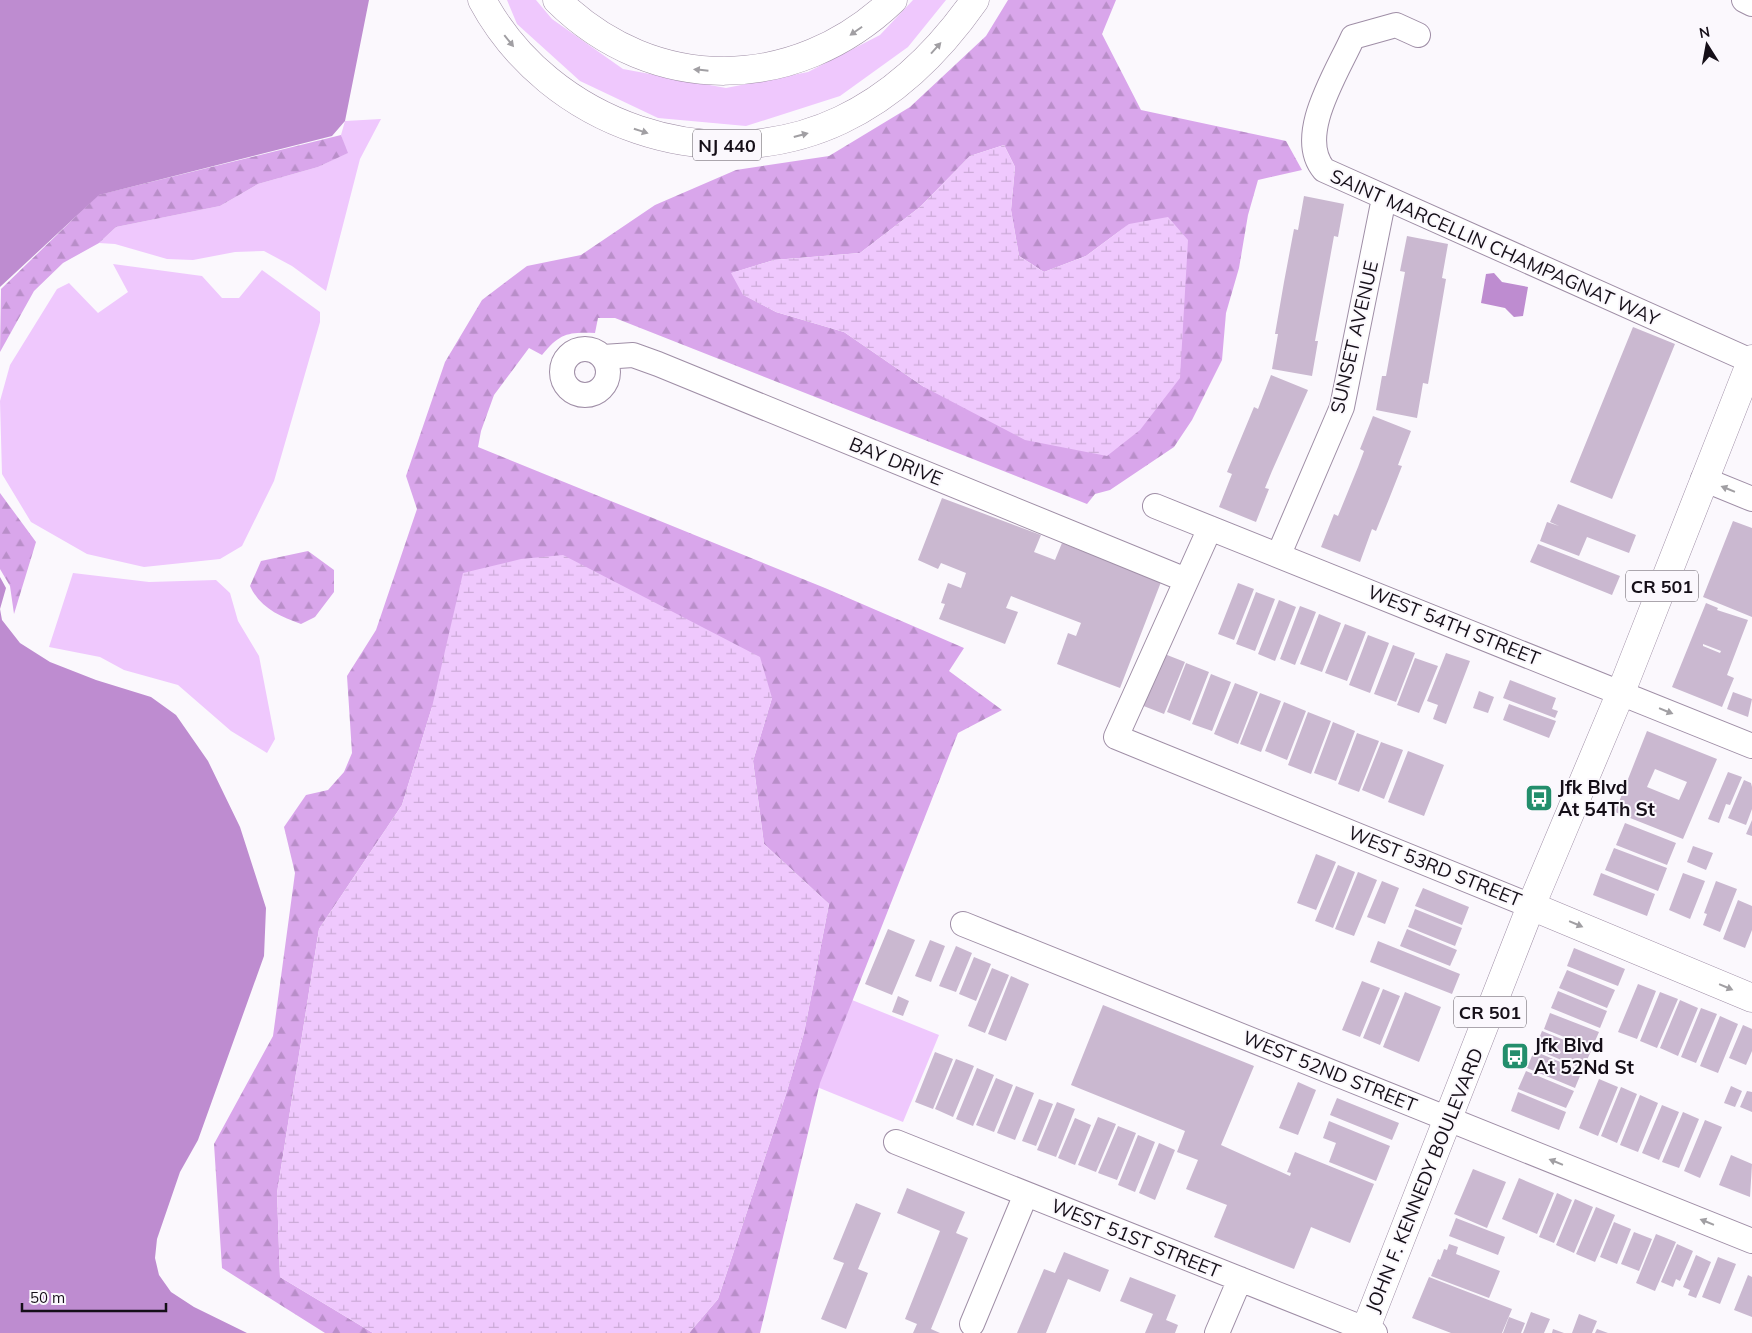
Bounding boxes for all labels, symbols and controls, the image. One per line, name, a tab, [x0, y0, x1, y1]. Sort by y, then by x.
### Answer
north arrow	[1682, 20, 1732, 70]
text: N	[1698, 22, 1711, 42]
one-way arrow	[849, 26, 862, 36]
one-way arrow	[504, 34, 514, 47]
one-way arrow	[930, 43, 942, 55]
one-way arrow	[693, 66, 709, 74]
one-way arrow	[634, 127, 649, 135]
road number: NJ 440	[693, 130, 761, 160]
one-way arrow	[794, 130, 809, 138]
street label: SAINT MARCELLIN CHAMPAGNAT WAY	[1327, 163, 1664, 331]
street label: SUNSET AVENUE	[1325, 258, 1383, 416]
street label: BAY DRIVE	[846, 431, 946, 491]
one-way arrow	[1721, 485, 1735, 493]
road number: CR 501	[1626, 570, 1698, 602]
street label: WEST 54TH STREET	[1364, 579, 1544, 671]
one-way arrow	[1659, 707, 1673, 715]
place label: Jfk Blvd At 54Th St	[1558, 775, 1655, 821]
bus stop icon: Jfk Blvd At 54Th St	[1524, 783, 1554, 813]
street label: WEST 53RD STREET	[1345, 820, 1526, 912]
one-way arrow	[1569, 921, 1583, 929]
one-way arrow	[1719, 983, 1733, 991]
road number: CR 501	[1454, 996, 1526, 1028]
street label: WEST 52ND STREET	[1239, 1025, 1421, 1117]
place label: Jfk Blvd At 52Nd St	[1534, 1033, 1634, 1079]
bus stop icon: Jfk Blvd At 52Nd St	[1500, 1041, 1530, 1071]
street label: JOHN F. KENNEDY BOULEVARD	[1360, 1044, 1488, 1316]
one-way arrow	[1548, 1158, 1563, 1166]
street label: WEST 51ST STREET	[1048, 1193, 1225, 1283]
one-way arrow	[1700, 1218, 1714, 1226]
scale bar	[22, 1280, 166, 1312]
text: 50 m	[30, 1288, 65, 1307]

